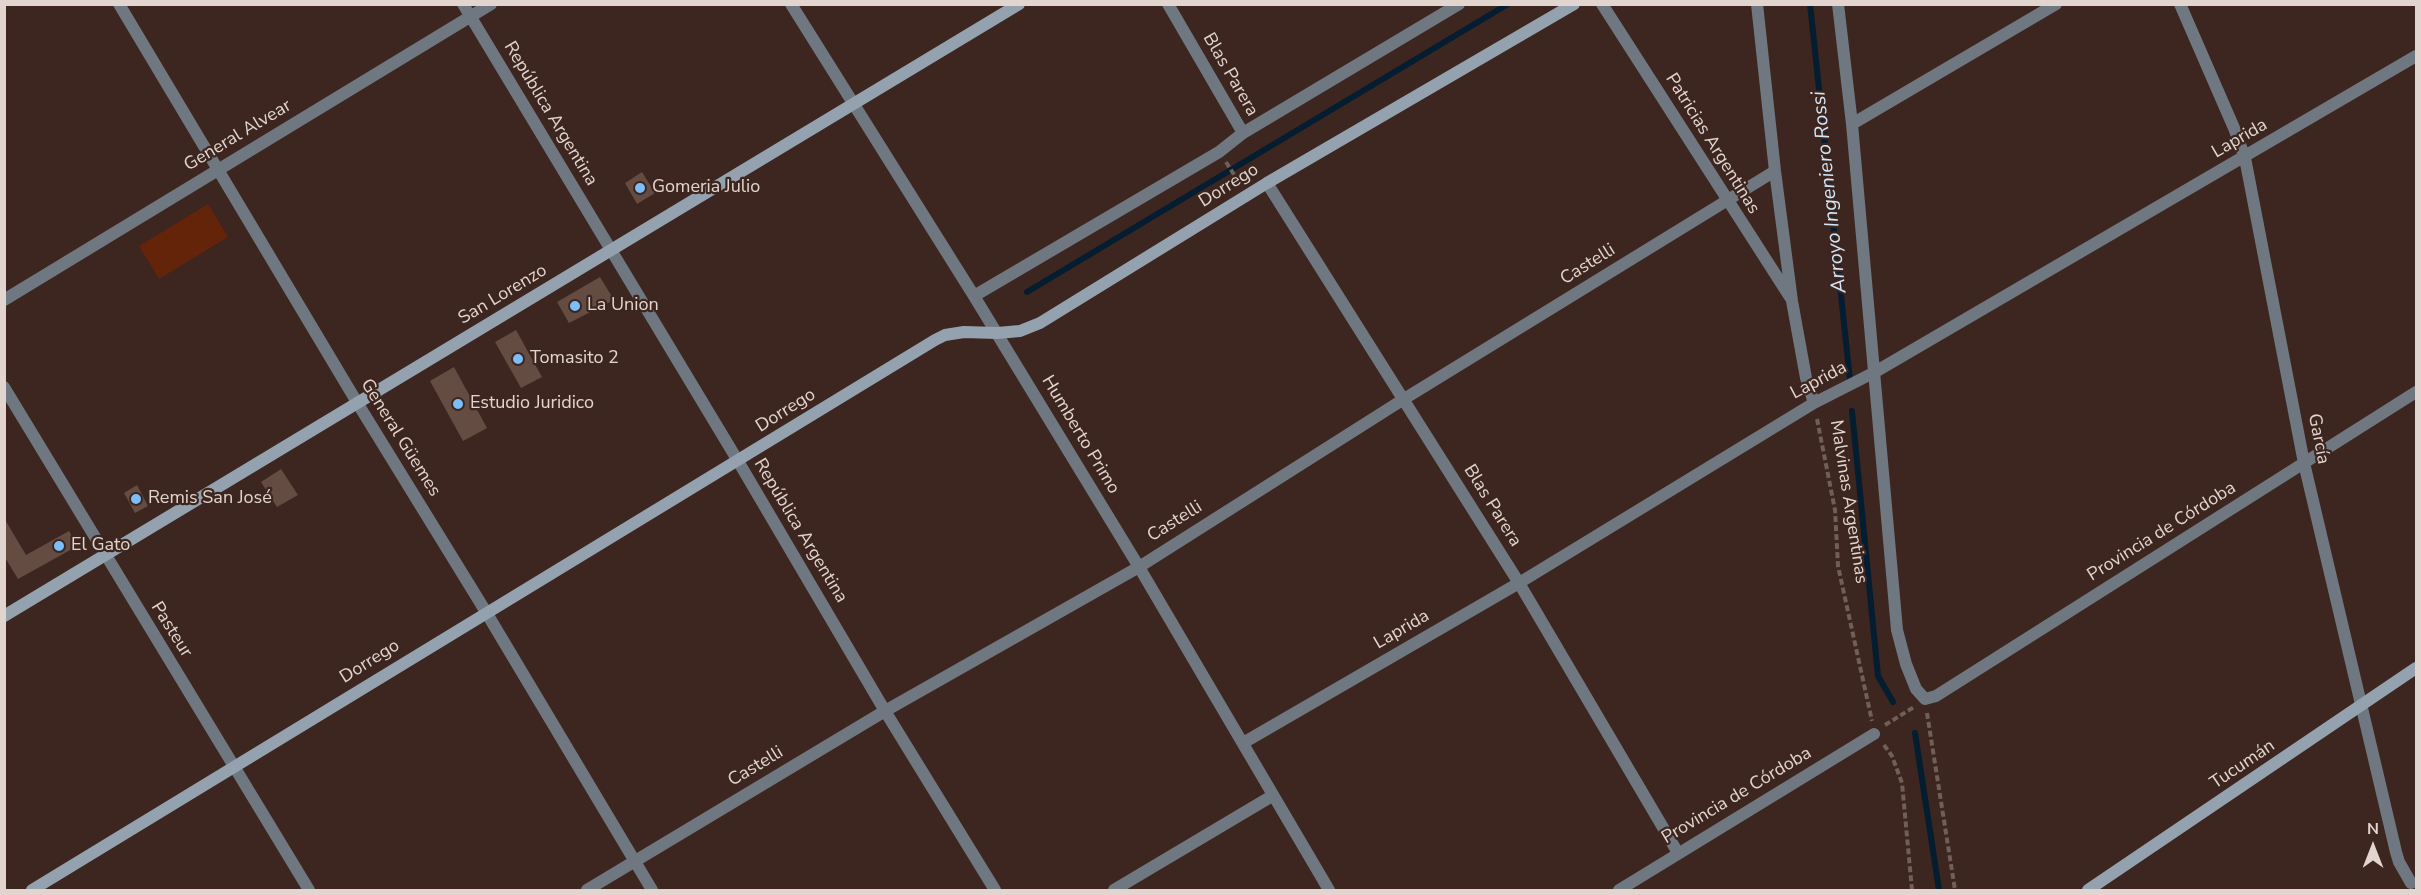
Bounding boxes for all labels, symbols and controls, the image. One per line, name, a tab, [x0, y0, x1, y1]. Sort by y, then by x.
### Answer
street label: Blas Parera	[1197, 29, 1263, 121]
street label: República Argentina	[498, 38, 602, 190]
street label: Patricias Argentinas	[1660, 70, 1764, 218]
water label: Arroyo Ingeniero Rossi	[1807, 90, 1853, 294]
street label: General Alvear	[180, 96, 296, 176]
street label: Laprida	[2208, 115, 2272, 163]
street label: Dorrego	[1195, 159, 1263, 213]
place label: Gomeria Julio	[652, 177, 760, 199]
marker: Gomeria Julio	[633, 181, 647, 195]
street label: Castelli	[1557, 240, 1619, 290]
street label: San Lorenzo	[455, 260, 551, 330]
place label: La Union	[587, 295, 659, 317]
marker: La Union	[568, 299, 582, 313]
place label: Tomasito 2	[530, 348, 619, 370]
marker: Tomasito 2	[511, 352, 525, 366]
street label: Laprida	[1787, 357, 1851, 405]
street label: Humberto Primo	[1036, 372, 1124, 498]
street label: General Güemes	[355, 375, 445, 501]
street label: Dorrego	[752, 384, 820, 438]
place label: Estudio Juridico	[470, 393, 594, 415]
marker: Estudio Juridico	[451, 397, 465, 411]
street label: García	[2303, 412, 2333, 466]
street label: Malvinas Argentinas	[1824, 419, 1872, 585]
street label: República Argentina	[748, 455, 852, 607]
street label: Blas Parera	[1458, 461, 1526, 551]
street label: Provincia de Córdoba	[2084, 478, 2240, 586]
place label: Remis San José	[148, 488, 272, 510]
marker: Remis San José	[129, 492, 143, 506]
street label: Castelli	[1144, 497, 1206, 547]
place label: El Gato	[71, 535, 130, 557]
marker: El Gato	[52, 539, 66, 553]
street label: Pasteur	[146, 598, 196, 662]
street label: Laprida	[1370, 606, 1434, 654]
street label: Dorrego	[336, 635, 404, 689]
street label: Tucumán	[2207, 736, 2279, 794]
street label: Castelli	[724, 742, 788, 792]
street label: Provincia de Córdoba	[1658, 743, 1816, 849]
north arrow	[2343, 817, 2403, 877]
text: N	[2367, 818, 2379, 840]

